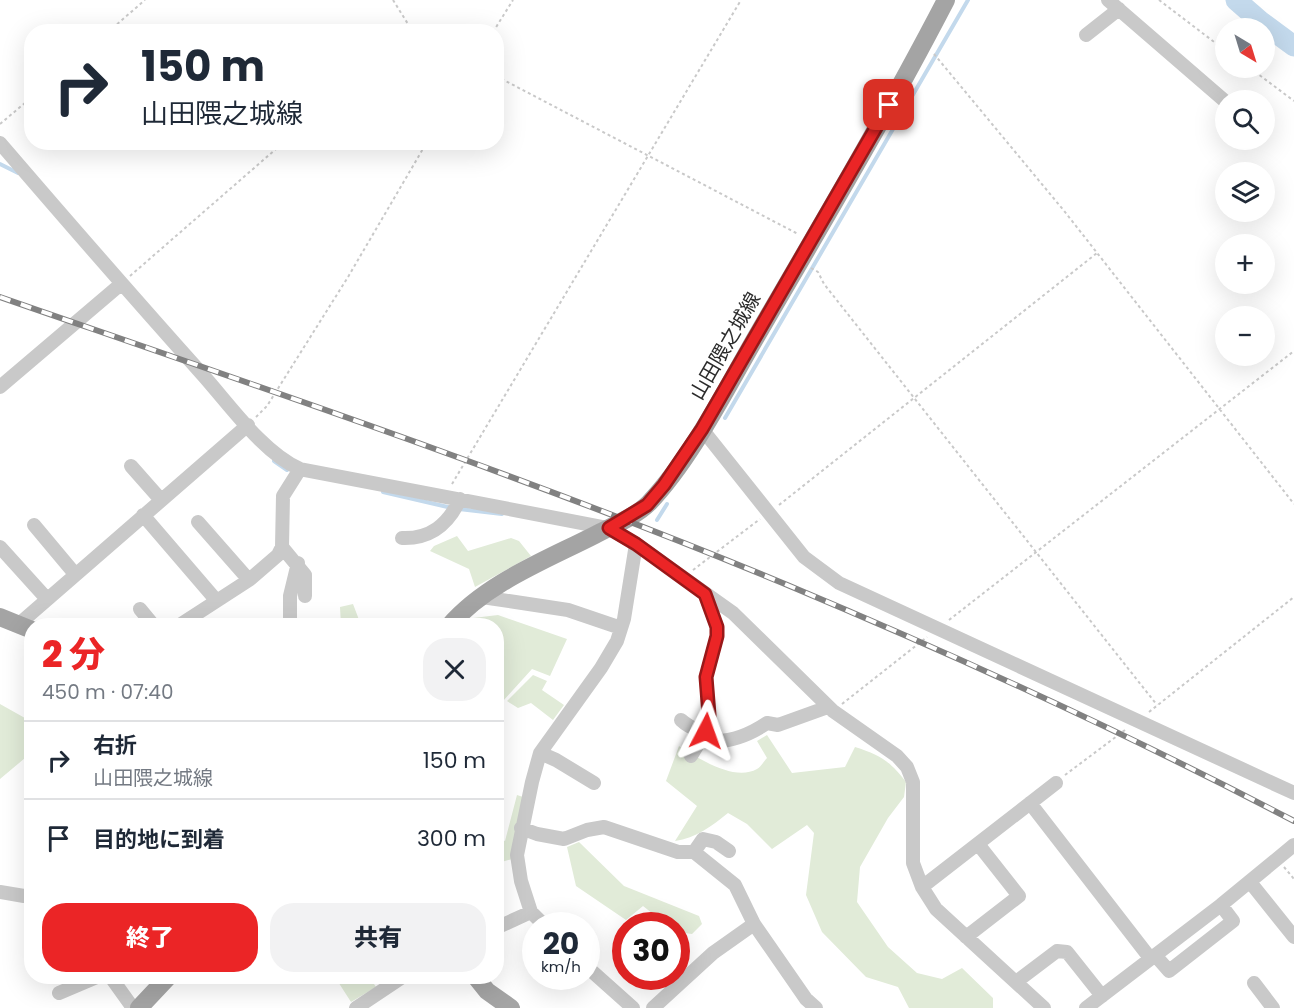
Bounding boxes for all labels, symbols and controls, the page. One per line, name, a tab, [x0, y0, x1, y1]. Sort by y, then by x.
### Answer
north arrow	[1215, 18, 1275, 78]
map controls	[1215, 18, 1275, 366]
text: 150 m	[141, 37, 265, 96]
icon: right	[42, 48, 120, 126]
pin	[863, 79, 914, 130]
icon: arrive	[872, 88, 905, 121]
button: search	[1215, 90, 1275, 150]
text: 山田隈之城線	[141, 95, 303, 132]
button: layers	[1215, 162, 1275, 222]
button: +	[1215, 234, 1275, 294]
street label: 山田隈之城線	[683, 287, 767, 405]
button: −	[1215, 306, 1275, 366]
text: 2 分	[42, 629, 105, 680]
button: close	[423, 638, 486, 701]
text: 450 m · 07:40	[42, 678, 173, 706]
position arrow	[674, 699, 738, 763]
text: 右折	[93, 730, 137, 761]
icon: right	[42, 744, 75, 777]
text: 150 m	[423, 745, 486, 776]
text: 山田隈之城線	[93, 764, 213, 792]
icon: arrive	[42, 822, 75, 855]
text: 300 m	[417, 823, 486, 854]
text: 目的地に到着	[93, 824, 225, 855]
button: 終了	[42, 903, 258, 972]
button: 共有	[270, 903, 486, 972]
speed limit sign: 30	[612, 912, 690, 990]
text: 20	[543, 922, 579, 965]
text: km/h	[541, 956, 581, 977]

